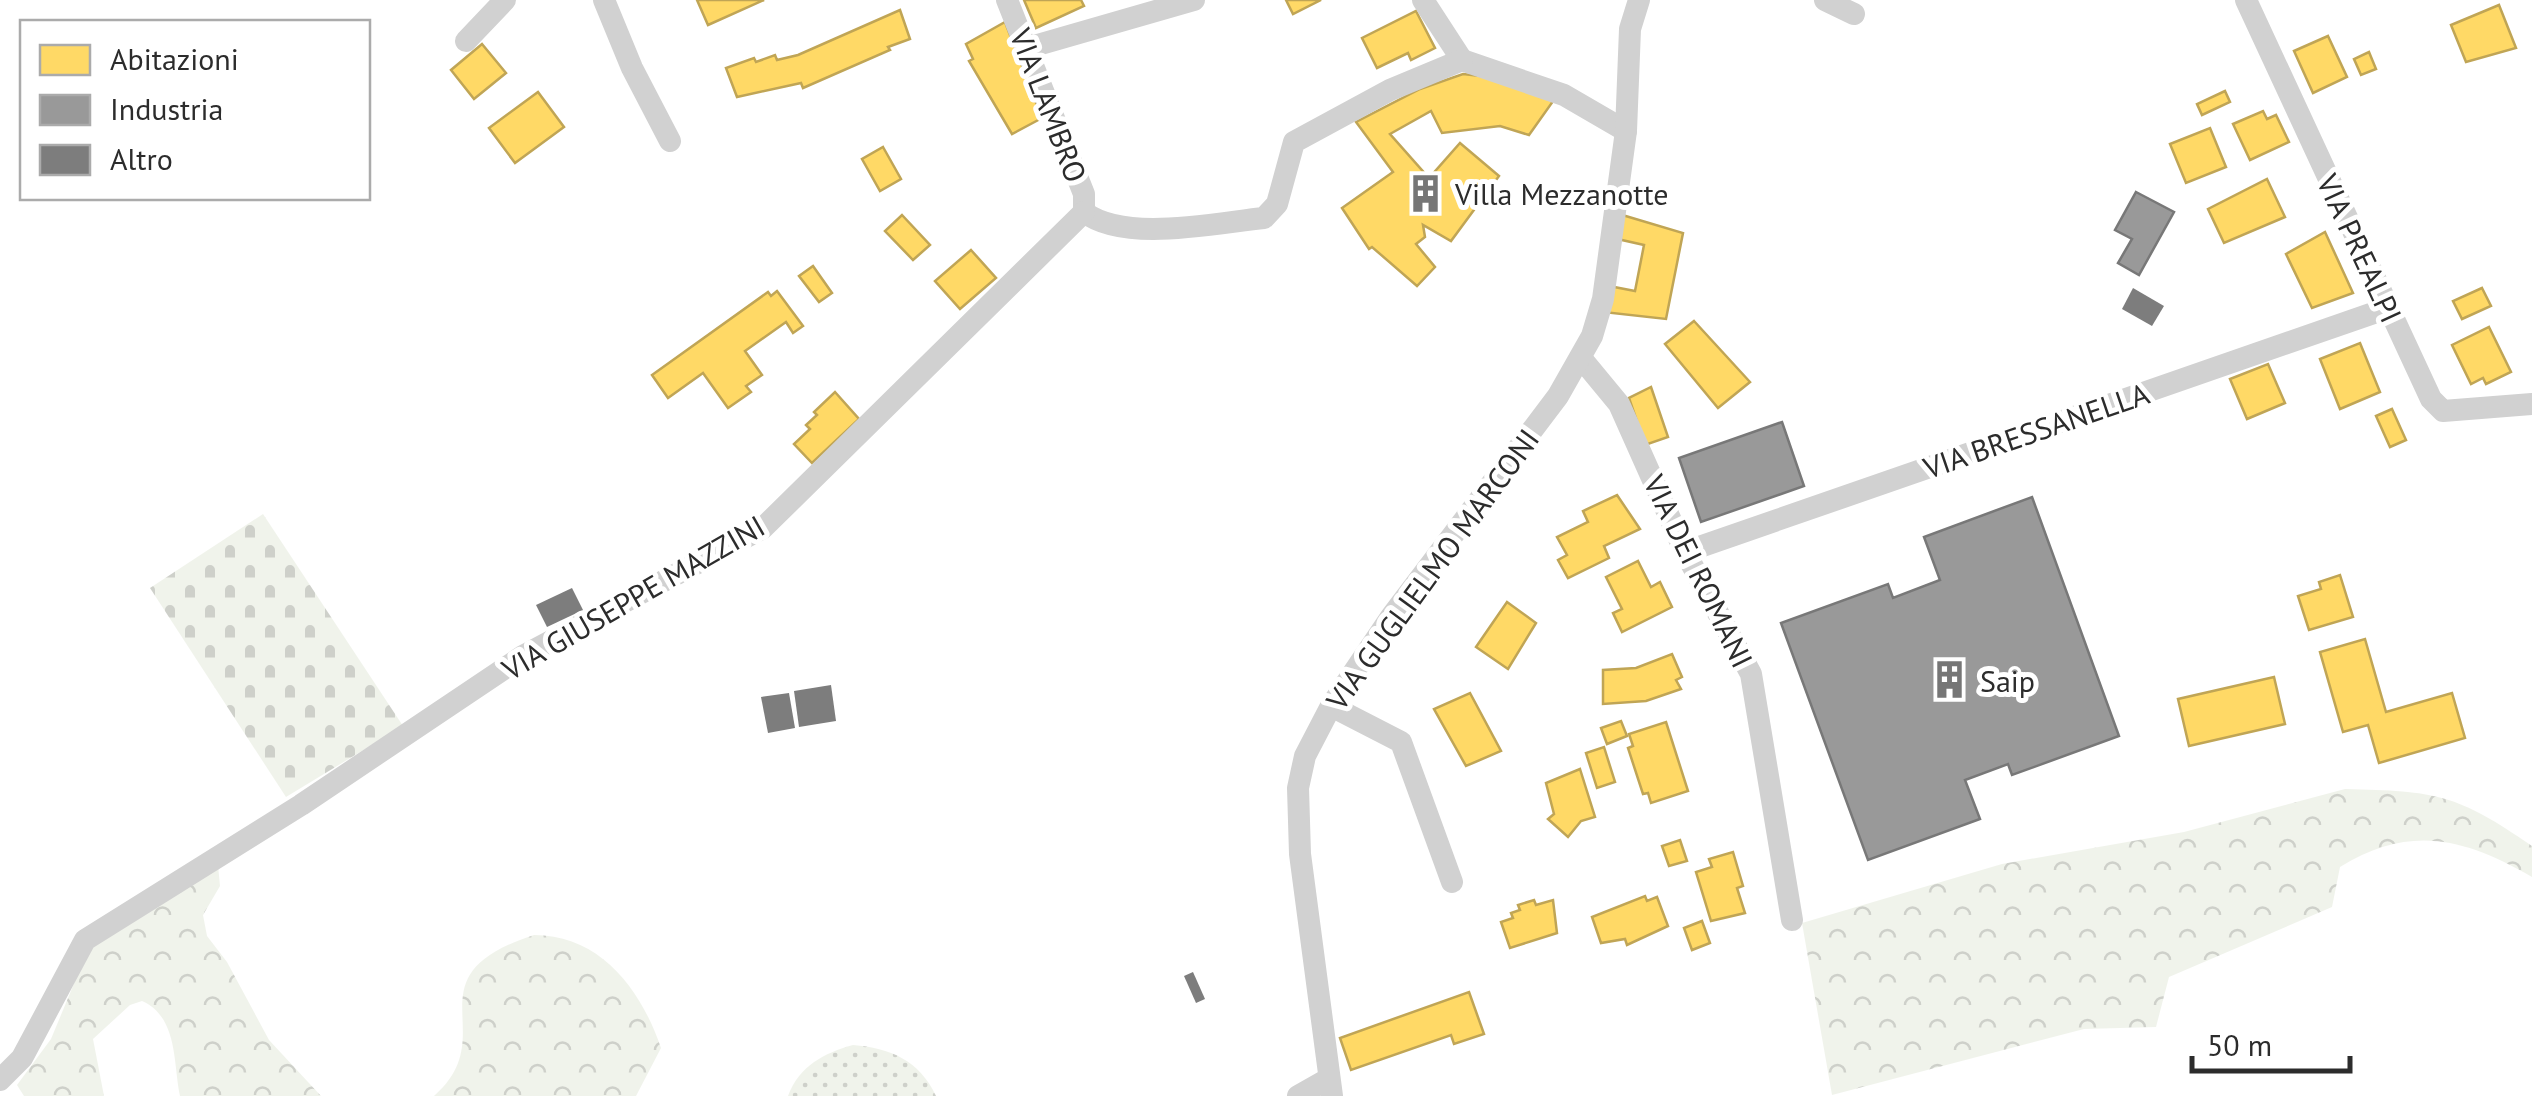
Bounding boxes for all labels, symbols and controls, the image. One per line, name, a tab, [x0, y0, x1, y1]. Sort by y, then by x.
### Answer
legend	[20, 20, 370, 200]
street label: VIA LAMBRO	[1001, 22, 1096, 187]
text: Abitazioni	[110, 39, 239, 78]
text: Industria	[110, 89, 223, 128]
text: Altro	[110, 139, 173, 178]
street label: VIA PREALPI	[2308, 167, 2411, 328]
building icon: Villa Mezzanotte	[1404, 172, 1446, 214]
place label: Villa Mezzanotte	[1454, 174, 1669, 213]
street label: VIA BRESSANELLA	[1917, 373, 2154, 487]
street label: VIA GUGLIELMO MARCONI	[1316, 421, 1547, 718]
street label: VIA DEI ROMANI	[1635, 467, 1763, 674]
street label: VIA GIUSEPPE MAZZINI	[494, 506, 771, 689]
building icon: Saip	[1929, 659, 1971, 701]
place label: Saip	[1980, 661, 2035, 700]
scale bar	[2192, 1011, 2350, 1073]
text: 50 m	[2207, 1025, 2272, 1064]

